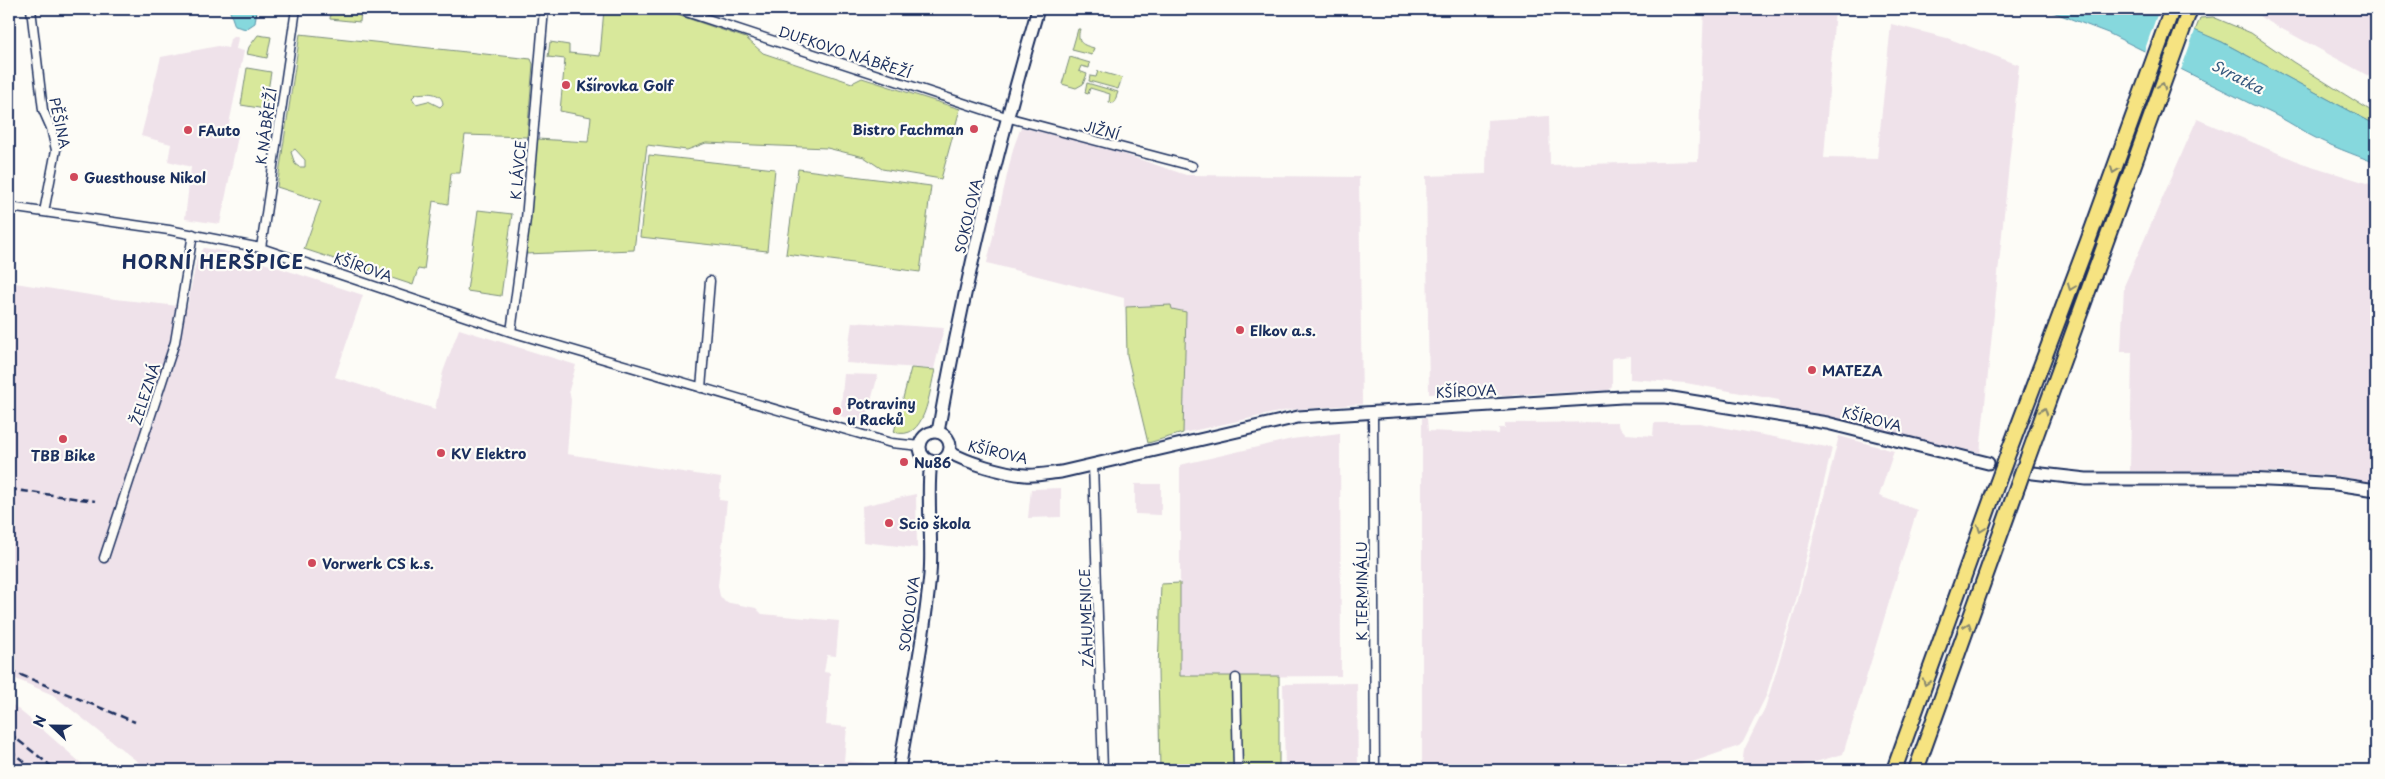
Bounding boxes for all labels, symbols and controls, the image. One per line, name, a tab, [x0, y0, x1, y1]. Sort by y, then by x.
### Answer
street label: DUFKOVO NÁBŘEŽÍ	[776, 21, 915, 84]
water label: Svratka	[2208, 53, 2269, 99]
place label: Kšírovka Golf	[576, 75, 675, 96]
marker: Kšírovka Golf	[560, 79, 572, 91]
one-way arrow	[2156, 82, 2166, 91]
street label: K NÁBŘEŽÍ	[250, 85, 282, 166]
street label: PĚŠINA	[44, 95, 76, 151]
street label: JIŽNÍ	[1082, 115, 1123, 145]
place label: Bistro Fachman	[852, 119, 964, 140]
place label: FAuto	[198, 120, 240, 141]
marker: Bistro Fachman	[968, 123, 980, 135]
marker: FAuto	[182, 124, 194, 136]
street label: K LÁVCE	[505, 139, 531, 201]
one-way arrow	[2110, 165, 2120, 174]
place label: Guesthouse Nikol	[84, 167, 206, 188]
marker: Guesthouse Nikol	[68, 171, 80, 183]
street label: SOKOLOVA	[949, 176, 987, 256]
district label: HORNÍ HERŠPICE	[122, 247, 304, 275]
street label: KŠÍROVA	[331, 247, 395, 287]
one-way arrow	[2067, 282, 2077, 291]
place label: Elkov a.s.	[1250, 320, 1316, 341]
marker: Elkov a.s.	[1234, 324, 1246, 336]
street label: ŽELEZNÁ	[125, 360, 165, 428]
place label: MATEZA	[1822, 360, 1883, 381]
marker: MATEZA	[1806, 364, 1818, 376]
street label: KŠÍROVA	[1435, 379, 1497, 403]
place label: Potraviny u Racků	[847, 393, 916, 430]
street label: KŠÍROVA	[1840, 401, 1904, 437]
marker: Potraviny u Racků	[831, 405, 843, 417]
one-way arrow	[2038, 407, 2048, 416]
marker: TBB Bike	[57, 433, 69, 445]
street label: KŠÍROVA	[966, 435, 1030, 469]
place label: KV Elektro	[451, 443, 526, 464]
place label: TBB Bike	[31, 445, 96, 466]
marker: KV Elektro	[435, 447, 447, 459]
place label: Nu86	[914, 452, 951, 473]
marker: Nu86	[898, 456, 910, 468]
place label: Scio škola	[899, 513, 971, 534]
marker: Scio škola	[883, 517, 895, 529]
one-way arrow	[1977, 525, 1987, 533]
street label: K TERMINÁLU	[1351, 541, 1372, 641]
place label: Vorwerk CS k.s.	[322, 553, 434, 574]
marker: Vorwerk CS k.s.	[306, 557, 318, 569]
street label: ZÁHUMENICE	[1074, 568, 1098, 668]
street label: SOKOLOVA	[893, 574, 925, 653]
one-way arrow	[1962, 622, 1972, 630]
one-way arrow	[1922, 677, 1932, 686]
north arrow	[28, 702, 78, 752]
text: N	[28, 712, 51, 730]

